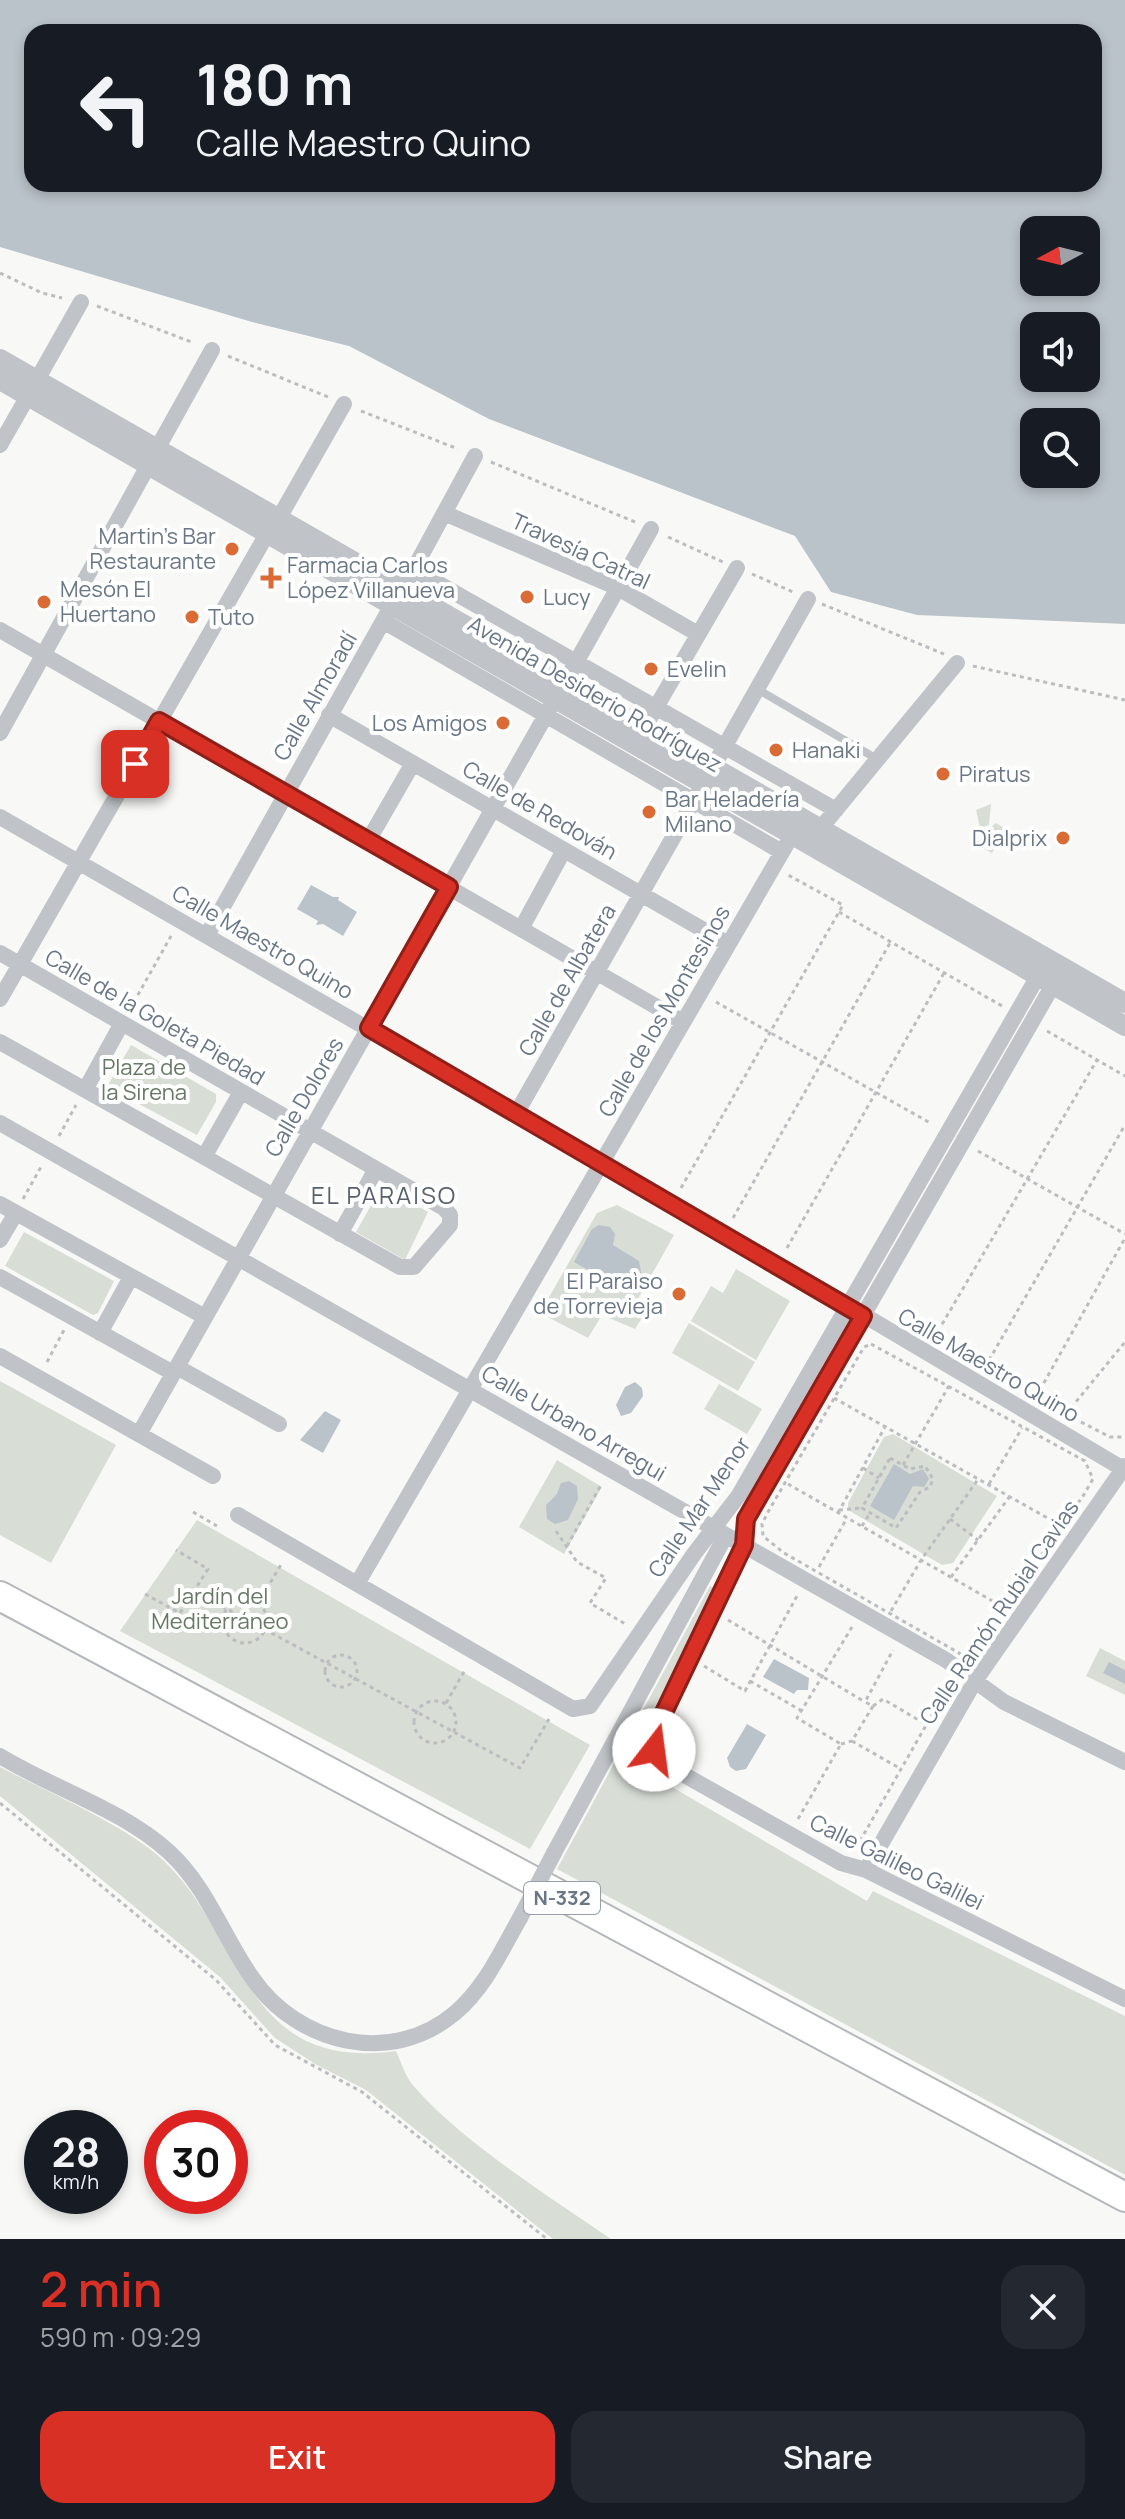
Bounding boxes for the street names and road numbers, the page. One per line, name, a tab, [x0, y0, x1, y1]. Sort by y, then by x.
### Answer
street label: Travesía Catral	[507, 506, 655, 596]
street label: Avenida Desiderio Rodríguez	[463, 609, 727, 779]
street label: Calle Almoradí	[266, 626, 364, 766]
street label: Calle de Redován	[457, 754, 623, 866]
street label: Calle Maestro Quino	[167, 878, 359, 1006]
street label: Calle de Albatera	[511, 898, 623, 1062]
street label: Calle de los Montesinos	[591, 900, 737, 1122]
street label: Calle de la Goleta Piedad	[40, 942, 270, 1092]
street label: Calle Dolores	[258, 1032, 350, 1162]
street label: Calle Maestro Quino	[893, 1301, 1085, 1429]
street label: Calle Urbano Arregui	[476, 1358, 672, 1488]
street label: Calle Mar Menor	[641, 1431, 757, 1583]
street label: Calle Ramón Rubial Cavias	[912, 1494, 1086, 1730]
street label: Calle Galileo Galilei	[805, 1807, 989, 1917]
road number: N-332	[524, 1882, 600, 1914]

